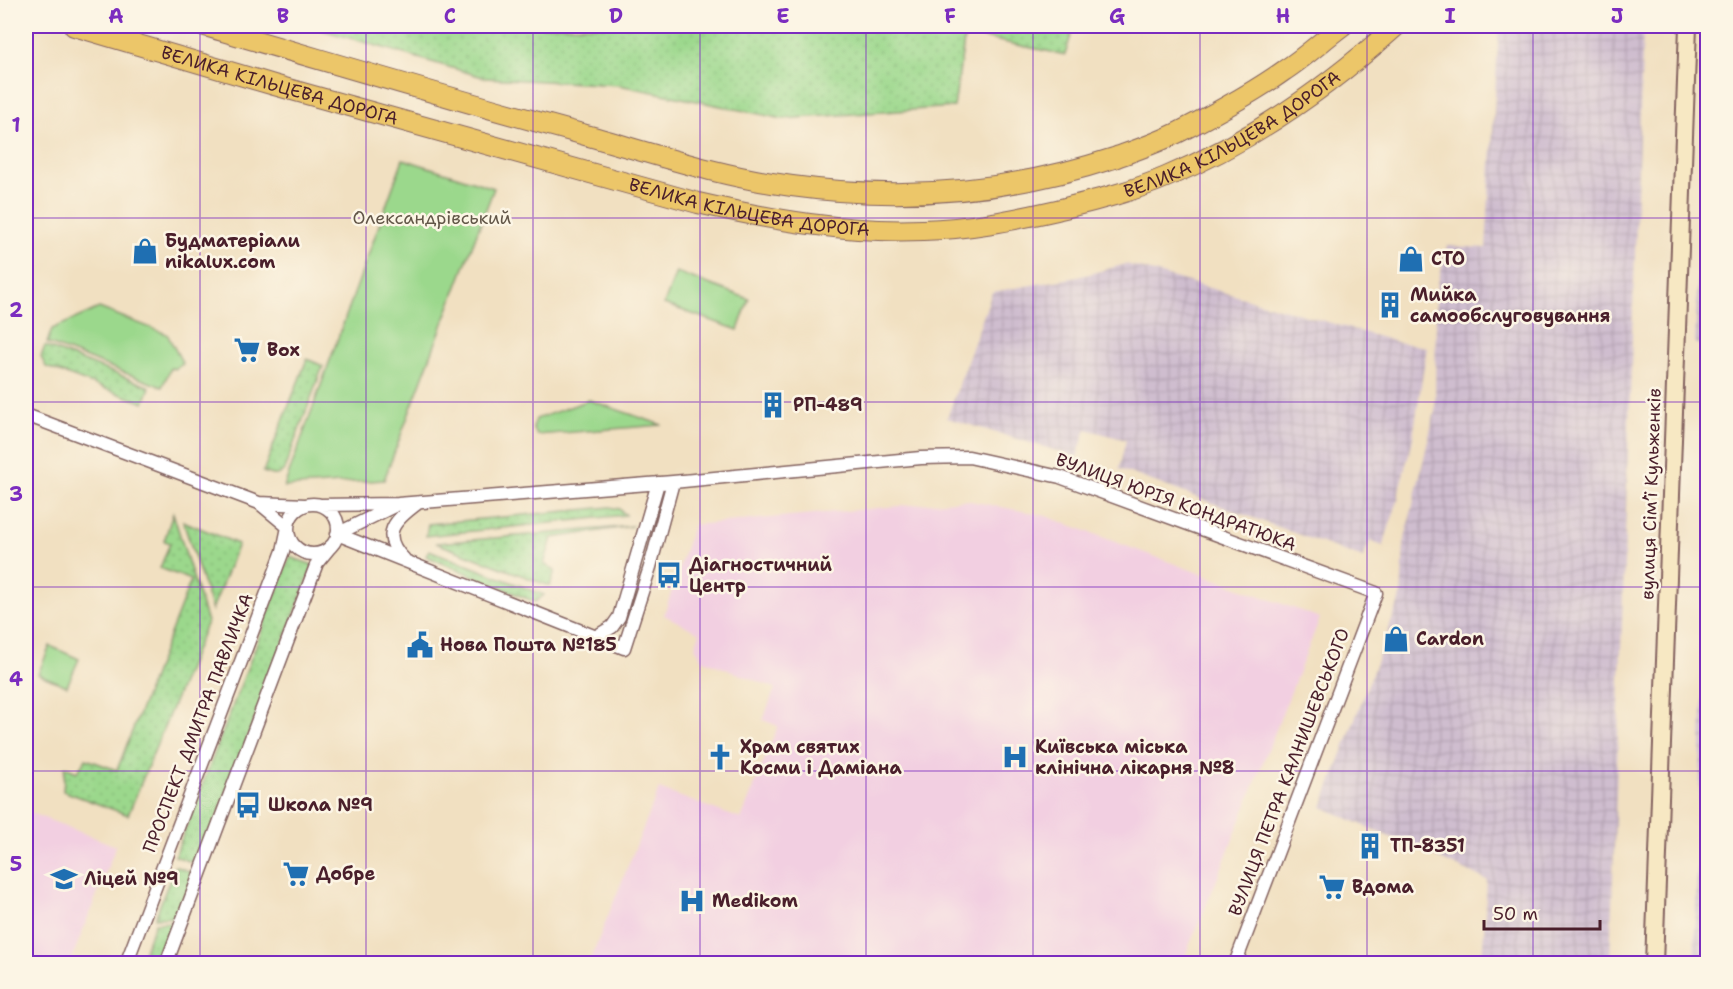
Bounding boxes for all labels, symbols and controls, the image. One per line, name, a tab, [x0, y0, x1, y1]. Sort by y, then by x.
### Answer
text: A	[108, 3, 124, 29]
text: B	[277, 3, 289, 29]
text: C	[444, 3, 456, 29]
text: D	[609, 3, 623, 29]
text: E	[776, 3, 790, 29]
text: F	[944, 3, 956, 29]
text: G	[1109, 3, 1125, 29]
text: H	[1276, 3, 1290, 29]
text: I	[1444, 3, 1456, 29]
text: J	[1611, 3, 1624, 29]
street label: ВЕЛИКА КІЛЬЦЕВА ДОРОГА	[158, 40, 401, 131]
street label: ВЕЛИКА КІЛЬЦЕВА ДОРОГА	[1121, 65, 1346, 204]
text: 1	[11, 112, 21, 138]
street label: ВЕЛИКА КІЛЬЦЕВА ДОРОГА	[626, 172, 870, 242]
park label: Олександрівський	[353, 206, 512, 230]
place label: Будматеріали nikalux.com	[165, 229, 300, 274]
shop icon: Будматеріали nikalux.com	[130, 236, 160, 266]
shop icon: СТО	[1396, 244, 1426, 274]
place label: СТО	[1431, 247, 1465, 271]
place label: Мийка самообслуговування	[1410, 283, 1610, 328]
building icon: Мийка самообслуговування	[1375, 290, 1405, 320]
text: 2	[9, 297, 23, 323]
supermarket icon: Box	[232, 335, 262, 365]
place label: Box	[267, 338, 300, 362]
street label: вулиця Сімʼї Кульженків	[1635, 388, 1667, 600]
building icon: РП-489	[758, 390, 788, 420]
place label: РП-489	[793, 393, 863, 417]
street label: ВУЛИЦЯ ЮРІЯ КОНДРАТЮКА	[1052, 447, 1300, 557]
text: 3	[9, 481, 23, 507]
place label: Діагностичний Центр	[689, 553, 833, 598]
bus stop icon: Діагностичний Центр	[654, 560, 684, 590]
street label: ПРОСПЕКТ ДМИТРА ПАВЛИЧКА	[137, 590, 259, 856]
shop icon: Cardon	[1381, 624, 1411, 654]
street label: ВУЛИЦЯ ПЕТРА КАЛНИШЕВСЬКОГО	[1223, 625, 1355, 919]
place label: Cardon	[1416, 627, 1484, 651]
public building icon: Нова Пошта №185	[405, 630, 435, 660]
place label: Нова Пошта №185	[440, 633, 617, 657]
text: 4	[9, 666, 23, 692]
place label: Храм святих Косми і Даміана	[740, 735, 903, 780]
place label: Київська міська клінічна лікарня №8	[1035, 735, 1234, 780]
church icon: Храм святих Косми і Даміана	[705, 742, 735, 772]
hospital icon: Київська міська клінічна лікарня №8	[1000, 742, 1030, 772]
bus stop icon: Школа №9	[233, 790, 263, 820]
place label: Школа №9	[268, 793, 373, 817]
building icon: ТП-8351	[1355, 831, 1385, 861]
place label: ТП-8351	[1390, 834, 1465, 858]
text: 5	[10, 851, 22, 877]
supermarket icon: Добре	[281, 859, 311, 889]
place label: Добре	[316, 862, 375, 886]
school or university icon: Ліцей №9	[49, 864, 79, 894]
place label: Ліцей №9	[84, 867, 179, 891]
supermarket icon: Вдома	[1317, 872, 1347, 902]
place label: Вдома	[1352, 875, 1414, 899]
hospital icon: Medikom	[677, 886, 707, 916]
place label: Medikom	[712, 889, 799, 913]
scale bar	[1484, 893, 1600, 931]
text: 50 m	[1493, 902, 1538, 926]

